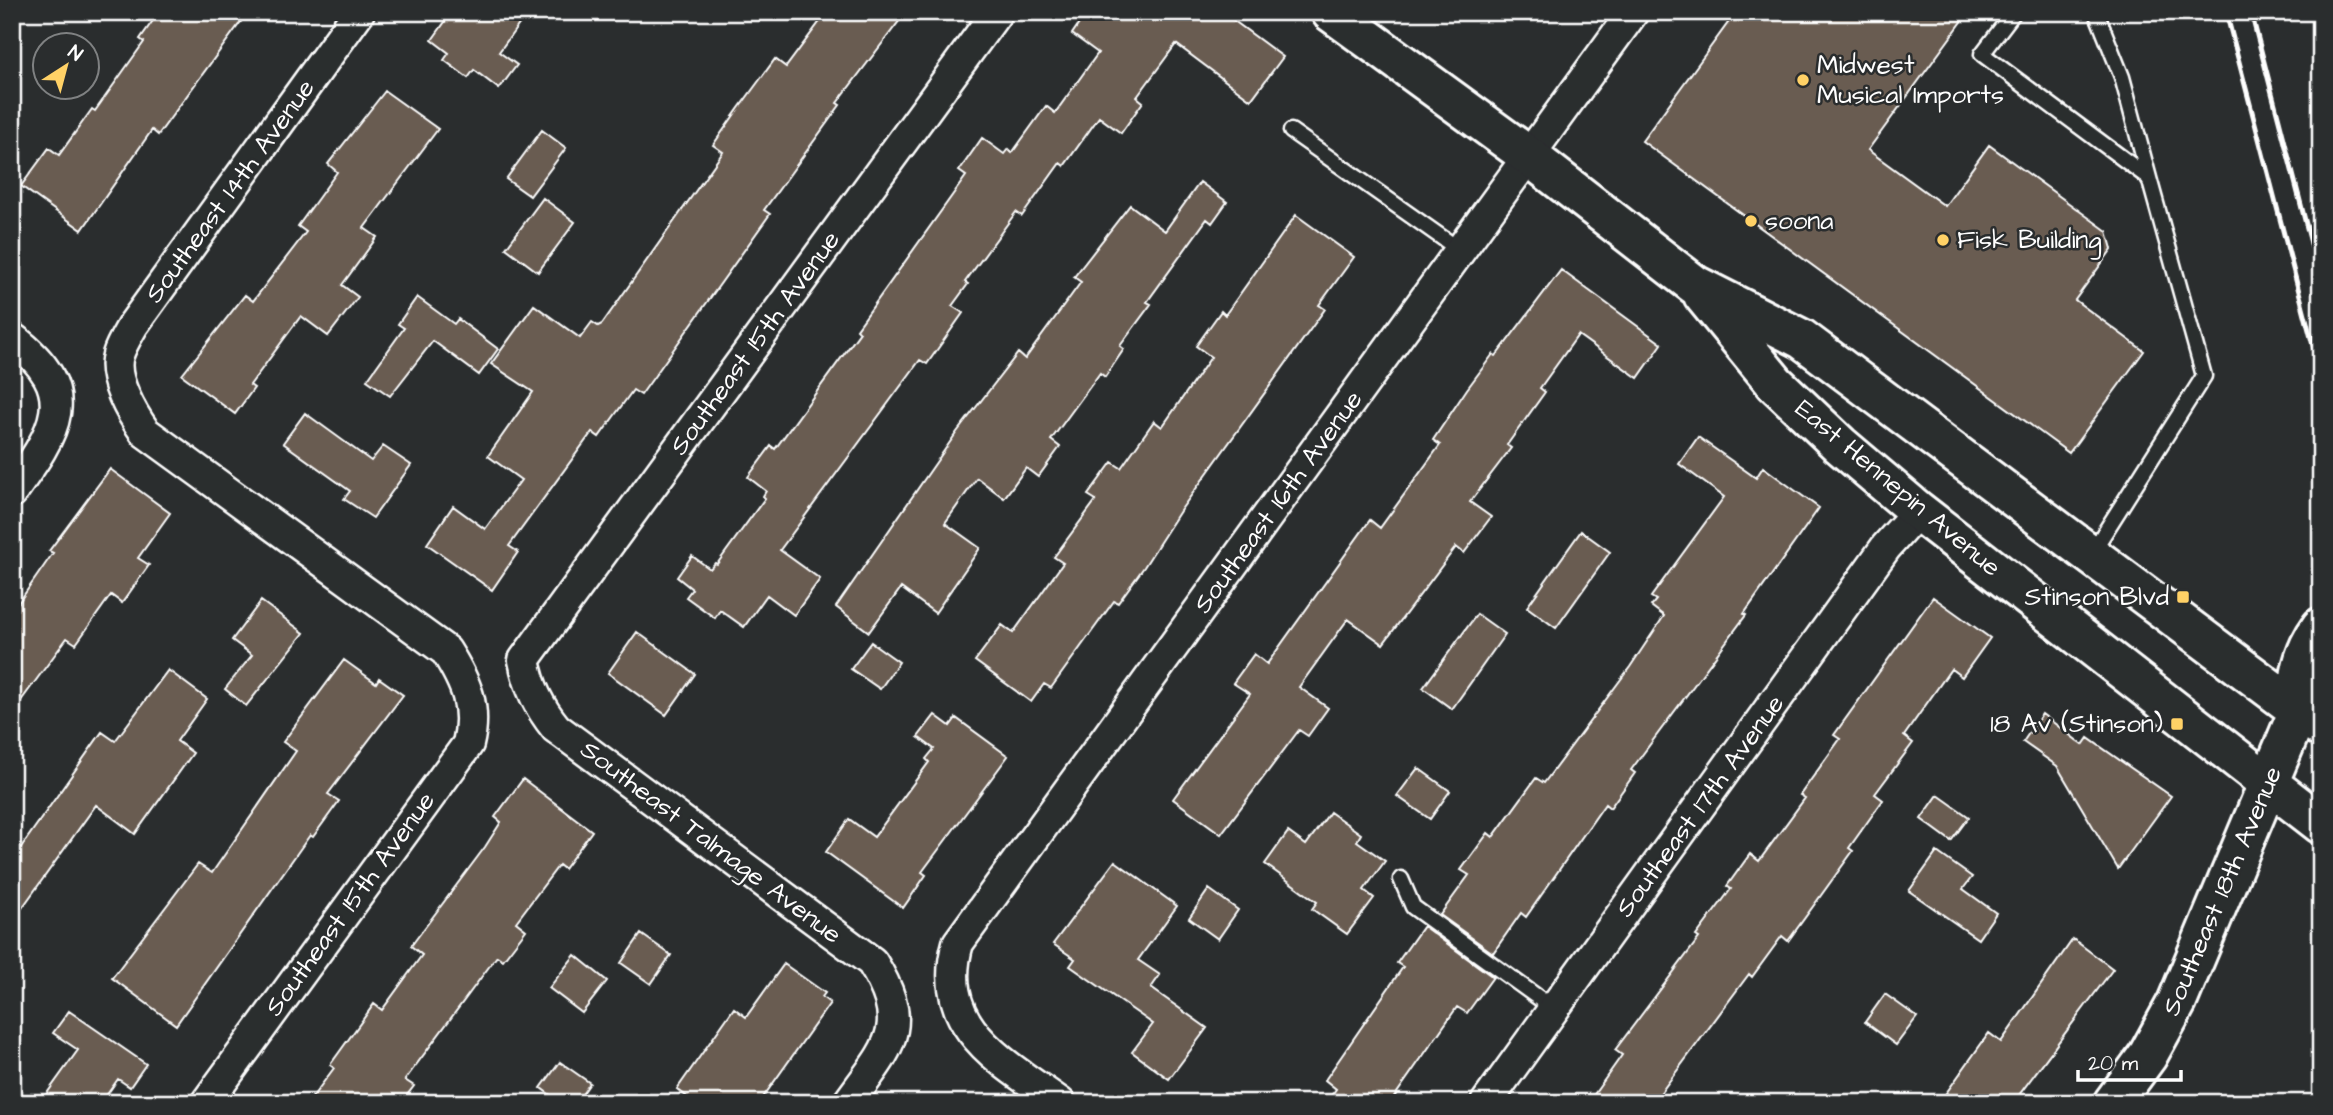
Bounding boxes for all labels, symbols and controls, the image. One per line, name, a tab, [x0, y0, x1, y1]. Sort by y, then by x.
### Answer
north arrow	[32, 32, 102, 102]
text: N	[62, 39, 88, 68]
place label: Midwest Musical Imports	[1817, 47, 2004, 113]
street label: Southeast 14th Avenue	[137, 72, 323, 310]
marker: Midwest Musical Imports	[1795, 72, 1811, 88]
place label: soona	[1765, 203, 1834, 239]
marker: soona	[1743, 213, 1759, 229]
place label: Fisk Building	[1957, 222, 2102, 260]
street label: Southeast 15th Avenue	[661, 224, 849, 462]
marker: Fisk Building	[1935, 232, 1951, 248]
street label: Southeast 16th Avenue	[1185, 383, 1371, 621]
street label: East Hennepin Avenue	[1787, 391, 2009, 585]
place label: Stinson Blvd	[2024, 579, 2169, 615]
marker: Stinson Blvd	[2175, 589, 2191, 605]
street label: Southeast 17th Avenue	[1607, 688, 1793, 924]
place label: 18 Av (Stinson)	[1990, 706, 2163, 742]
marker: 18 Av (Stinson)	[2169, 716, 2185, 732]
street label: Southeast Talmage Avenue	[572, 732, 849, 954]
street label: Southeast 18th Avenue	[2153, 761, 2291, 1021]
street label: Southeast 15th Avenue	[256, 785, 444, 1023]
scale bar	[2078, 1038, 2181, 1082]
text: 20 m	[2088, 1049, 2139, 1078]

